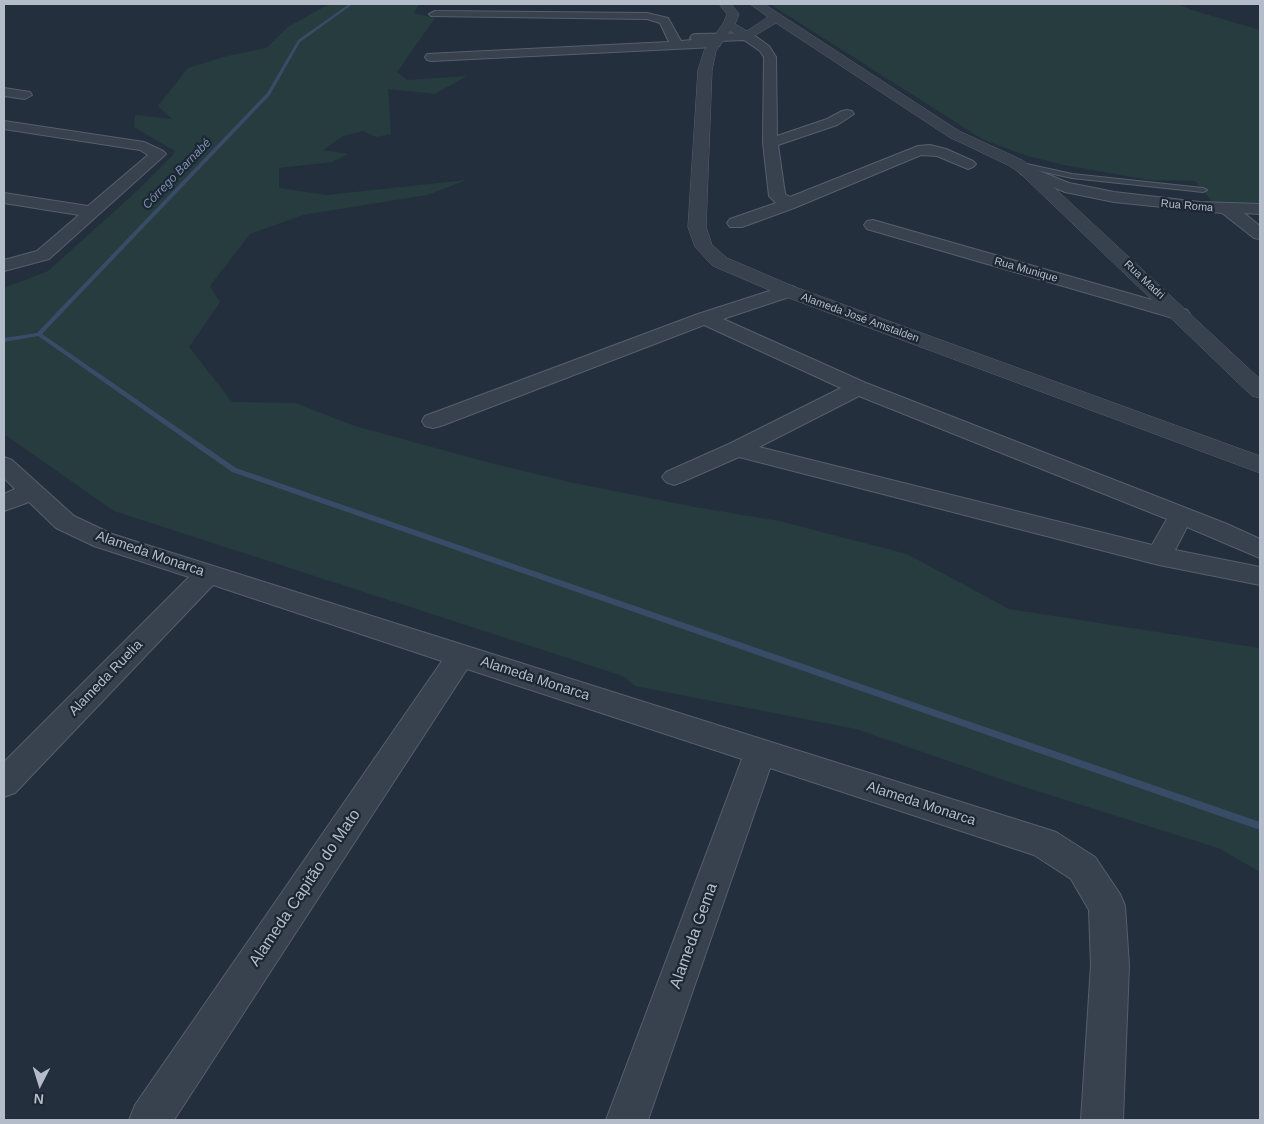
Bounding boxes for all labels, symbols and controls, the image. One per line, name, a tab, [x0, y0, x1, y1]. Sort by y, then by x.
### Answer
water label: Córrego Barnabé	[140, 136, 214, 212]
street label: Rua Roma	[1160, 197, 1214, 215]
street label: Rua Munique	[993, 255, 1059, 285]
street label: Rua Madri	[1121, 258, 1167, 302]
street label: Alameda José Amstalden	[799, 290, 921, 346]
street label: Alameda Monarca	[94, 528, 206, 580]
street label: Alameda Ruelia	[66, 637, 146, 719]
street label: Alameda Monarca	[478, 653, 592, 705]
street label: Alameda Monarca	[864, 778, 978, 830]
street label: Alameda Capitão do Mato	[245, 806, 365, 970]
street label: Alameda Gema	[666, 880, 722, 992]
north arrow	[15, 1059, 65, 1109]
text: N	[33, 1091, 44, 1107]

